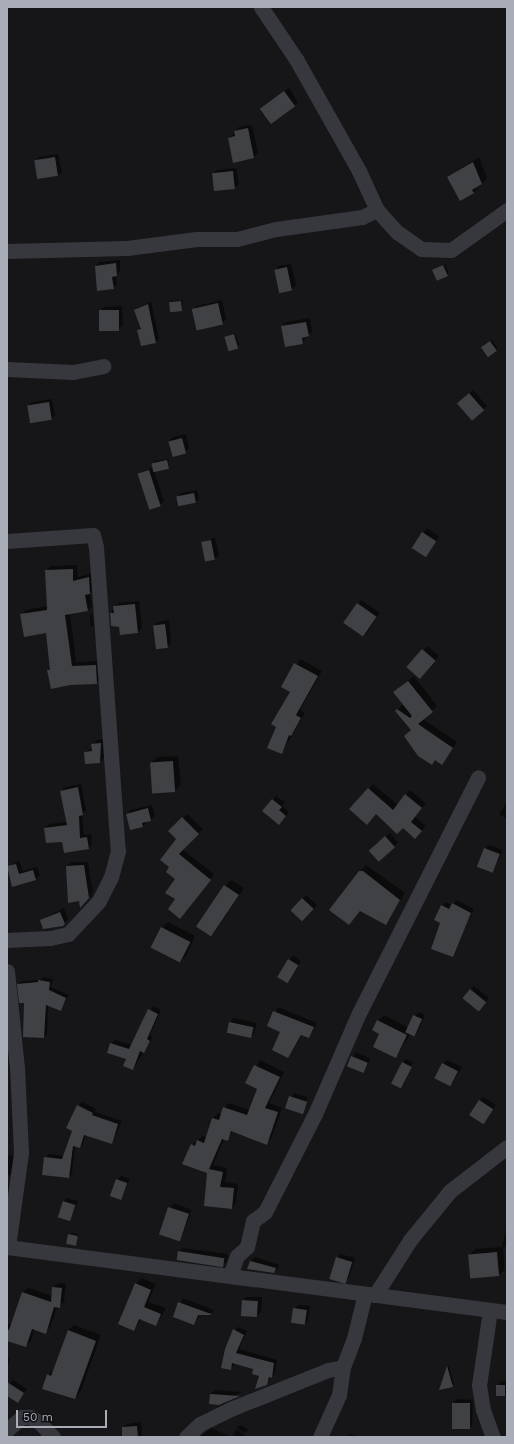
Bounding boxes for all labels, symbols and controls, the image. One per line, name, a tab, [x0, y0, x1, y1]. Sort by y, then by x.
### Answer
scale bar	[18, 1402, 109, 1428]
text: 50 m	[23, 1410, 53, 1424]

